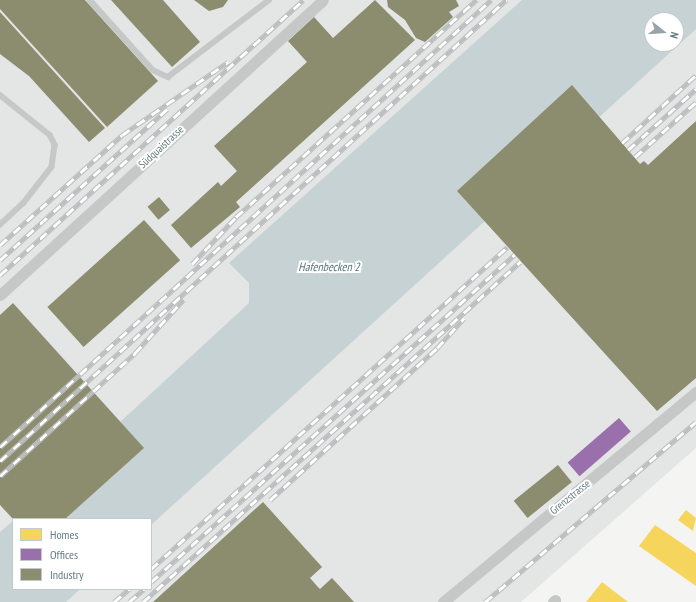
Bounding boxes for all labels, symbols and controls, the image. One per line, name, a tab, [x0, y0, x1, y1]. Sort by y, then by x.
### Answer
north arrow	[644, 12, 684, 52]
text: N	[667, 30, 682, 40]
street label: Südquaistrasse	[136, 123, 186, 171]
water label: Hafenbecken 2	[298, 260, 360, 274]
street label: Grenzstrasse	[547, 477, 593, 517]
legend	[12, 518, 152, 590]
text: Homes	[50, 527, 78, 542]
text: Offices	[50, 547, 78, 562]
text: Industry	[50, 567, 84, 582]

